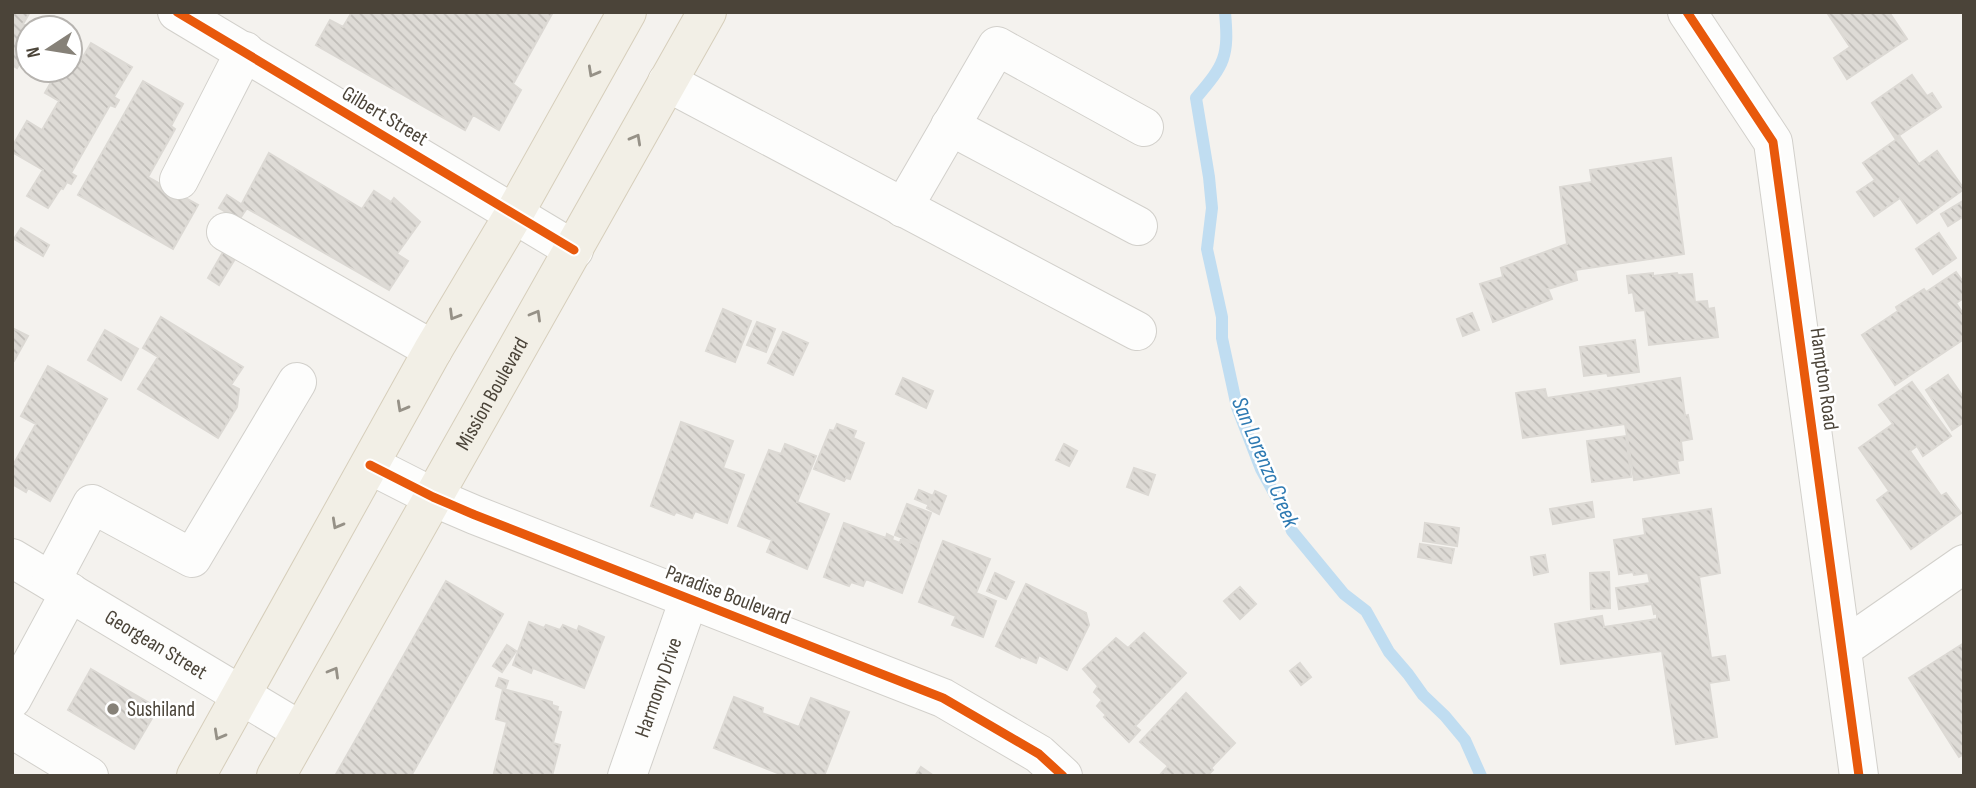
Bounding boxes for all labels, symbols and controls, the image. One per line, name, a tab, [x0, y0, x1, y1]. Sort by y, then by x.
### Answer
north arrow	[14, 14, 84, 84]
text: N	[22, 45, 46, 60]
one-way arrow	[588, 64, 601, 77]
street label: Gilbert Street	[337, 81, 433, 151]
one-way arrow	[628, 134, 641, 147]
one-way arrow	[449, 307, 462, 320]
one-way arrow	[528, 310, 541, 322]
street label: Hampton Road	[1804, 326, 1844, 432]
street label: Mission Boulevard	[450, 333, 533, 455]
water label: San Lorenzo Creek	[1225, 393, 1306, 533]
one-way arrow	[397, 400, 410, 413]
one-way arrow	[332, 517, 345, 530]
street label: Paradise Boulevard	[662, 560, 794, 630]
street label: Georgean Street	[101, 604, 212, 684]
street label: Harmony Drive	[629, 634, 687, 741]
one-way arrow	[326, 666, 339, 679]
place label: Sushiland	[127, 697, 195, 722]
marker: Sushiland	[105, 701, 121, 717]
one-way arrow	[214, 728, 227, 740]

